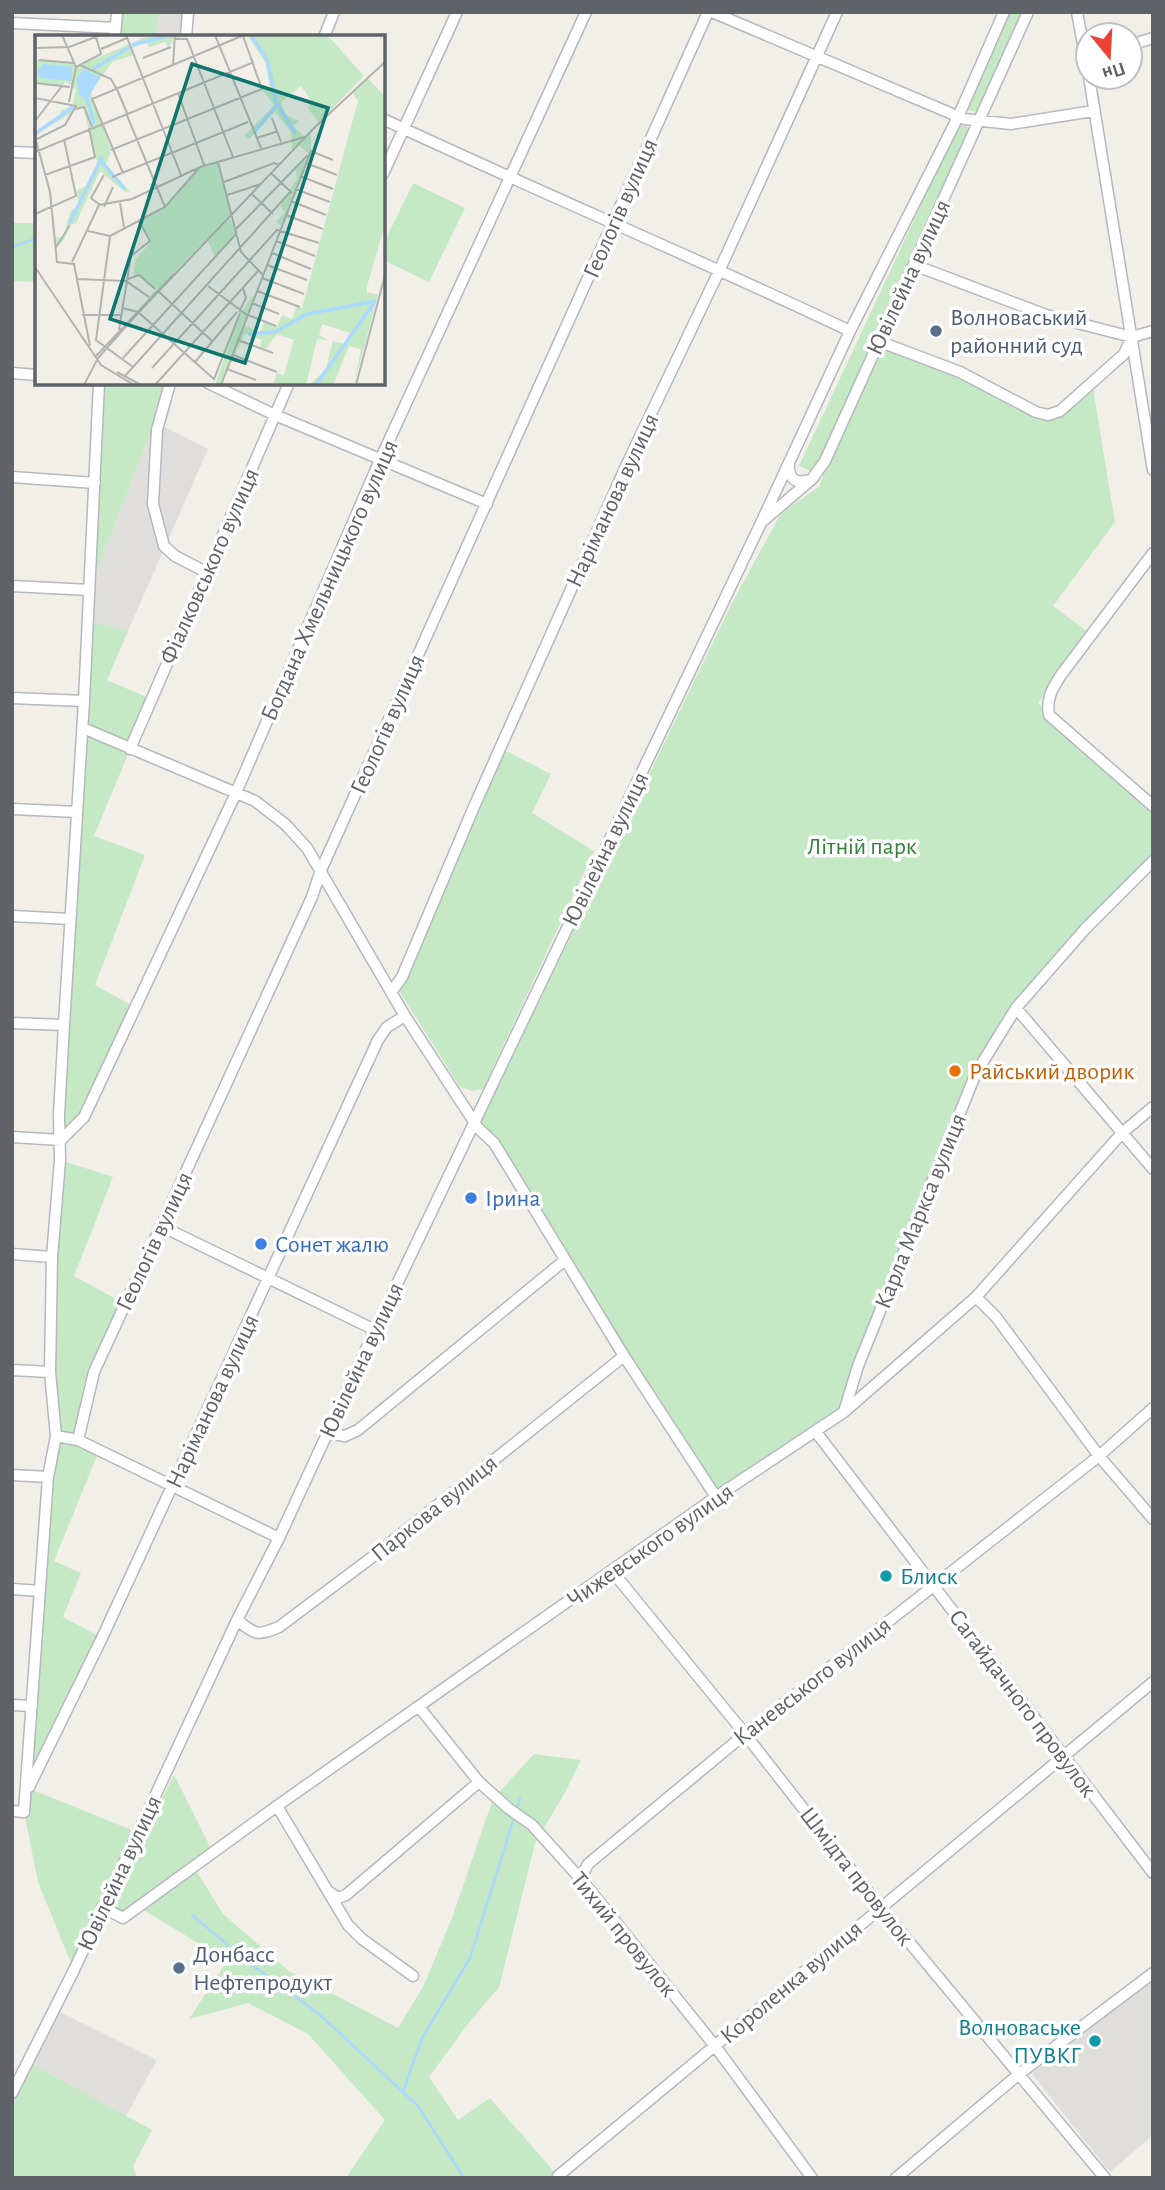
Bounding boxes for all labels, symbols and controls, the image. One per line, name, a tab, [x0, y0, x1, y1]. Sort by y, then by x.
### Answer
north arrow	[1074, 21, 1144, 91]
inset map	[35, 35, 385, 385]
text: Пн	[1100, 58, 1128, 83]
street label: Геологів вулиця	[579, 135, 662, 282]
street label: Ювілейна вулиця	[862, 196, 955, 359]
place label: Волноваський районний суд	[950, 306, 1088, 358]
marker: Волноваський районний суд	[928, 323, 944, 339]
street label: Наріманова вулиця	[562, 410, 664, 591]
street label: Богдана Хмельницького вулиця	[257, 436, 403, 725]
street label: Фіалковського вулиця	[156, 465, 264, 668]
street label: Геологів вулиця	[346, 651, 429, 798]
street label: Ювілейна вулиця	[558, 768, 654, 930]
park label: Літній парк	[807, 835, 917, 859]
place label: Райський дворик	[969, 1060, 1134, 1084]
marker: Райський дворик	[947, 1063, 963, 1079]
street label: Карла Маркса вулиця	[871, 1110, 971, 1312]
street label: Геологів вулиця	[112, 1168, 198, 1315]
place label: Ірина	[485, 1187, 540, 1211]
marker: Ірина	[463, 1190, 479, 1206]
place label: Сонет жалю	[275, 1233, 389, 1257]
marker: Сонет жалю	[253, 1236, 269, 1252]
street label: Ювілейна вулиця	[315, 1279, 408, 1442]
street label: Наріманова вулиця	[162, 1311, 264, 1492]
street label: Паркова вулиця	[367, 1451, 502, 1567]
street label: Чижевського вулиця	[563, 1480, 738, 1612]
place label: Блиск	[900, 1565, 958, 1589]
marker: Блиск	[878, 1568, 894, 1584]
street label: Сагайдачного провулок	[944, 1605, 1100, 1802]
street label: Каневського вулиця	[729, 1613, 896, 1750]
street label: Ювілейна вулиця	[73, 1792, 166, 1955]
street label: Шмідта провулок	[795, 1803, 918, 1950]
street label: Тихий провулок	[566, 1868, 681, 2002]
street label: Короленка вулиця	[716, 1917, 867, 2049]
place label: Донбасс Нефтепродукт	[193, 1943, 332, 1995]
marker: Донбасс Нефтепродукт	[171, 1960, 187, 1976]
place label: Волноваське ПУВКГ	[958, 2016, 1081, 2068]
marker: Волноваське ПУВКГ	[1087, 2033, 1103, 2049]

